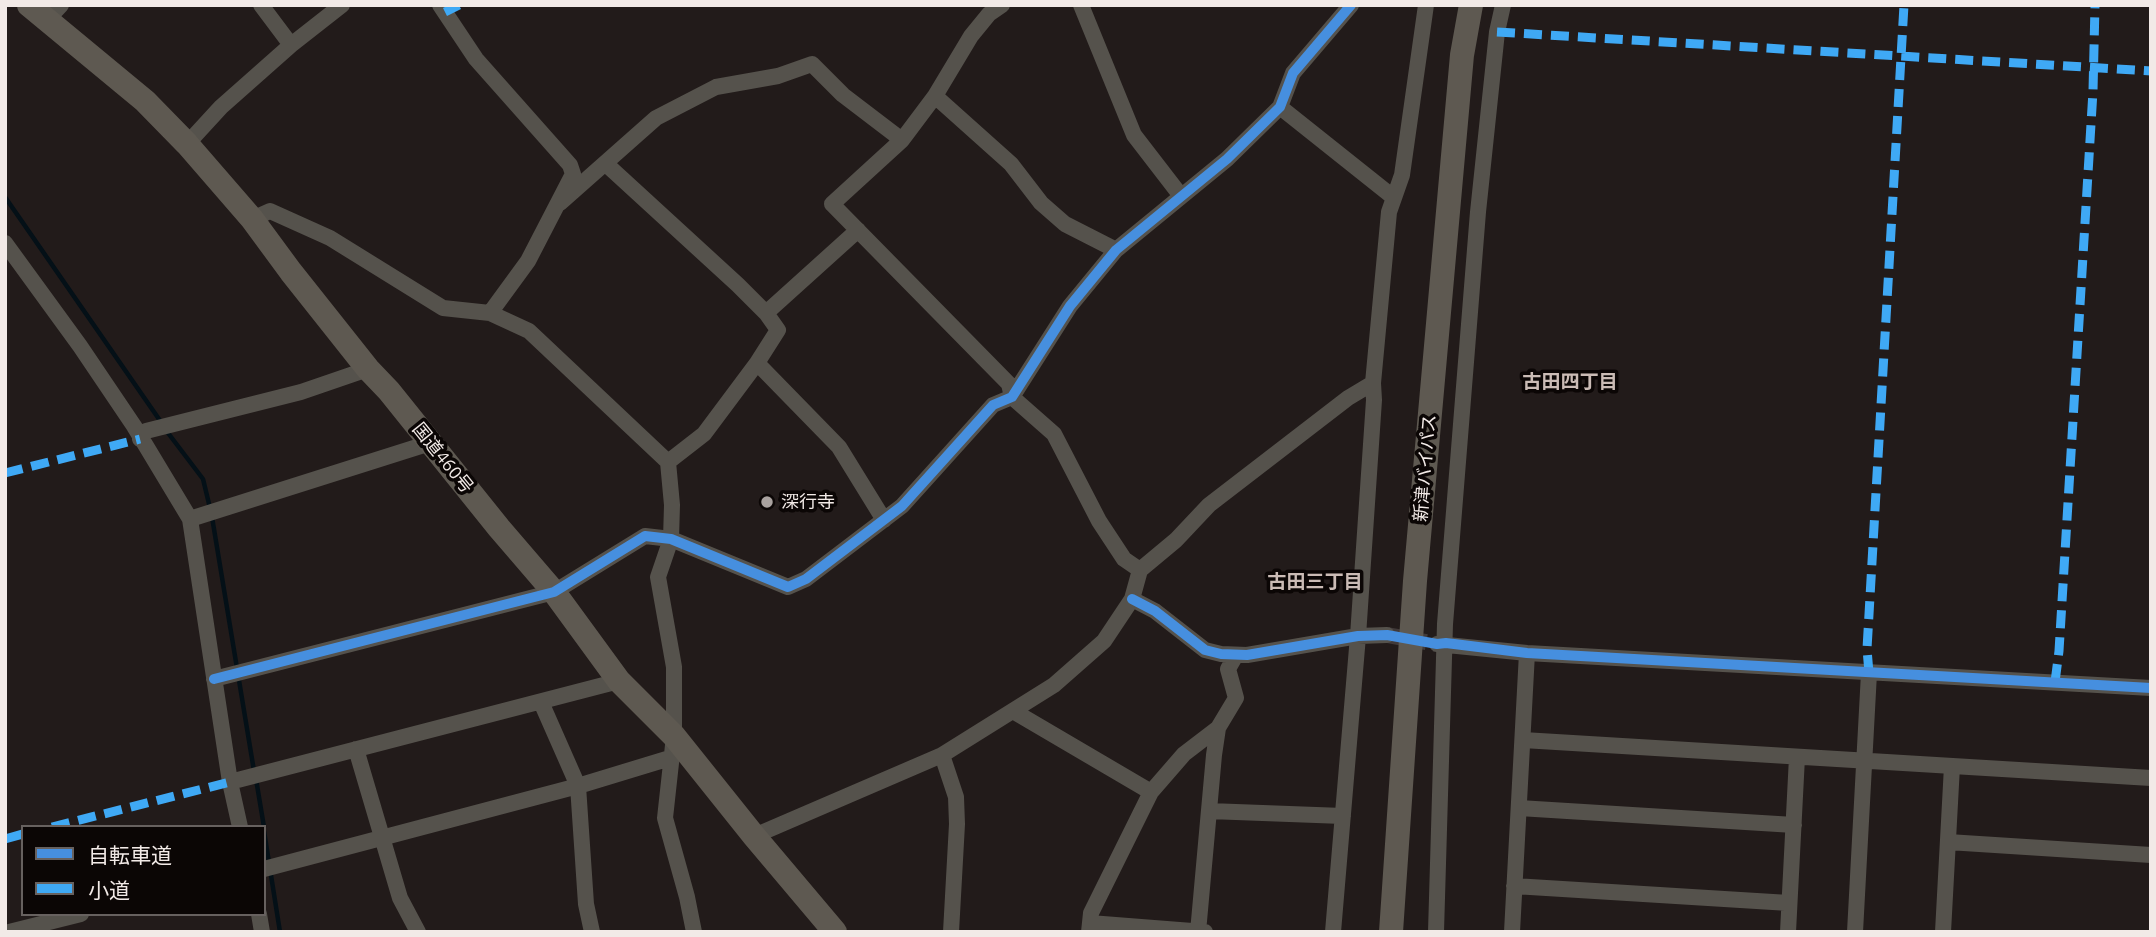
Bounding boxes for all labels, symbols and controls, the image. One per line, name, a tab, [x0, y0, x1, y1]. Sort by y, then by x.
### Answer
district label: 古田四丁目	[1523, 371, 1617, 393]
street label: 新津バイパス	[1410, 413, 1440, 523]
street label: 国道460号	[408, 418, 478, 498]
place label: 深行寺	[781, 491, 835, 513]
marker: 深行寺	[759, 494, 775, 510]
district label: 古田三丁目	[1268, 571, 1362, 593]
legend	[21, 825, 266, 916]
text: 自転車道	[88, 843, 172, 867]
text: 小道	[88, 878, 130, 902]

